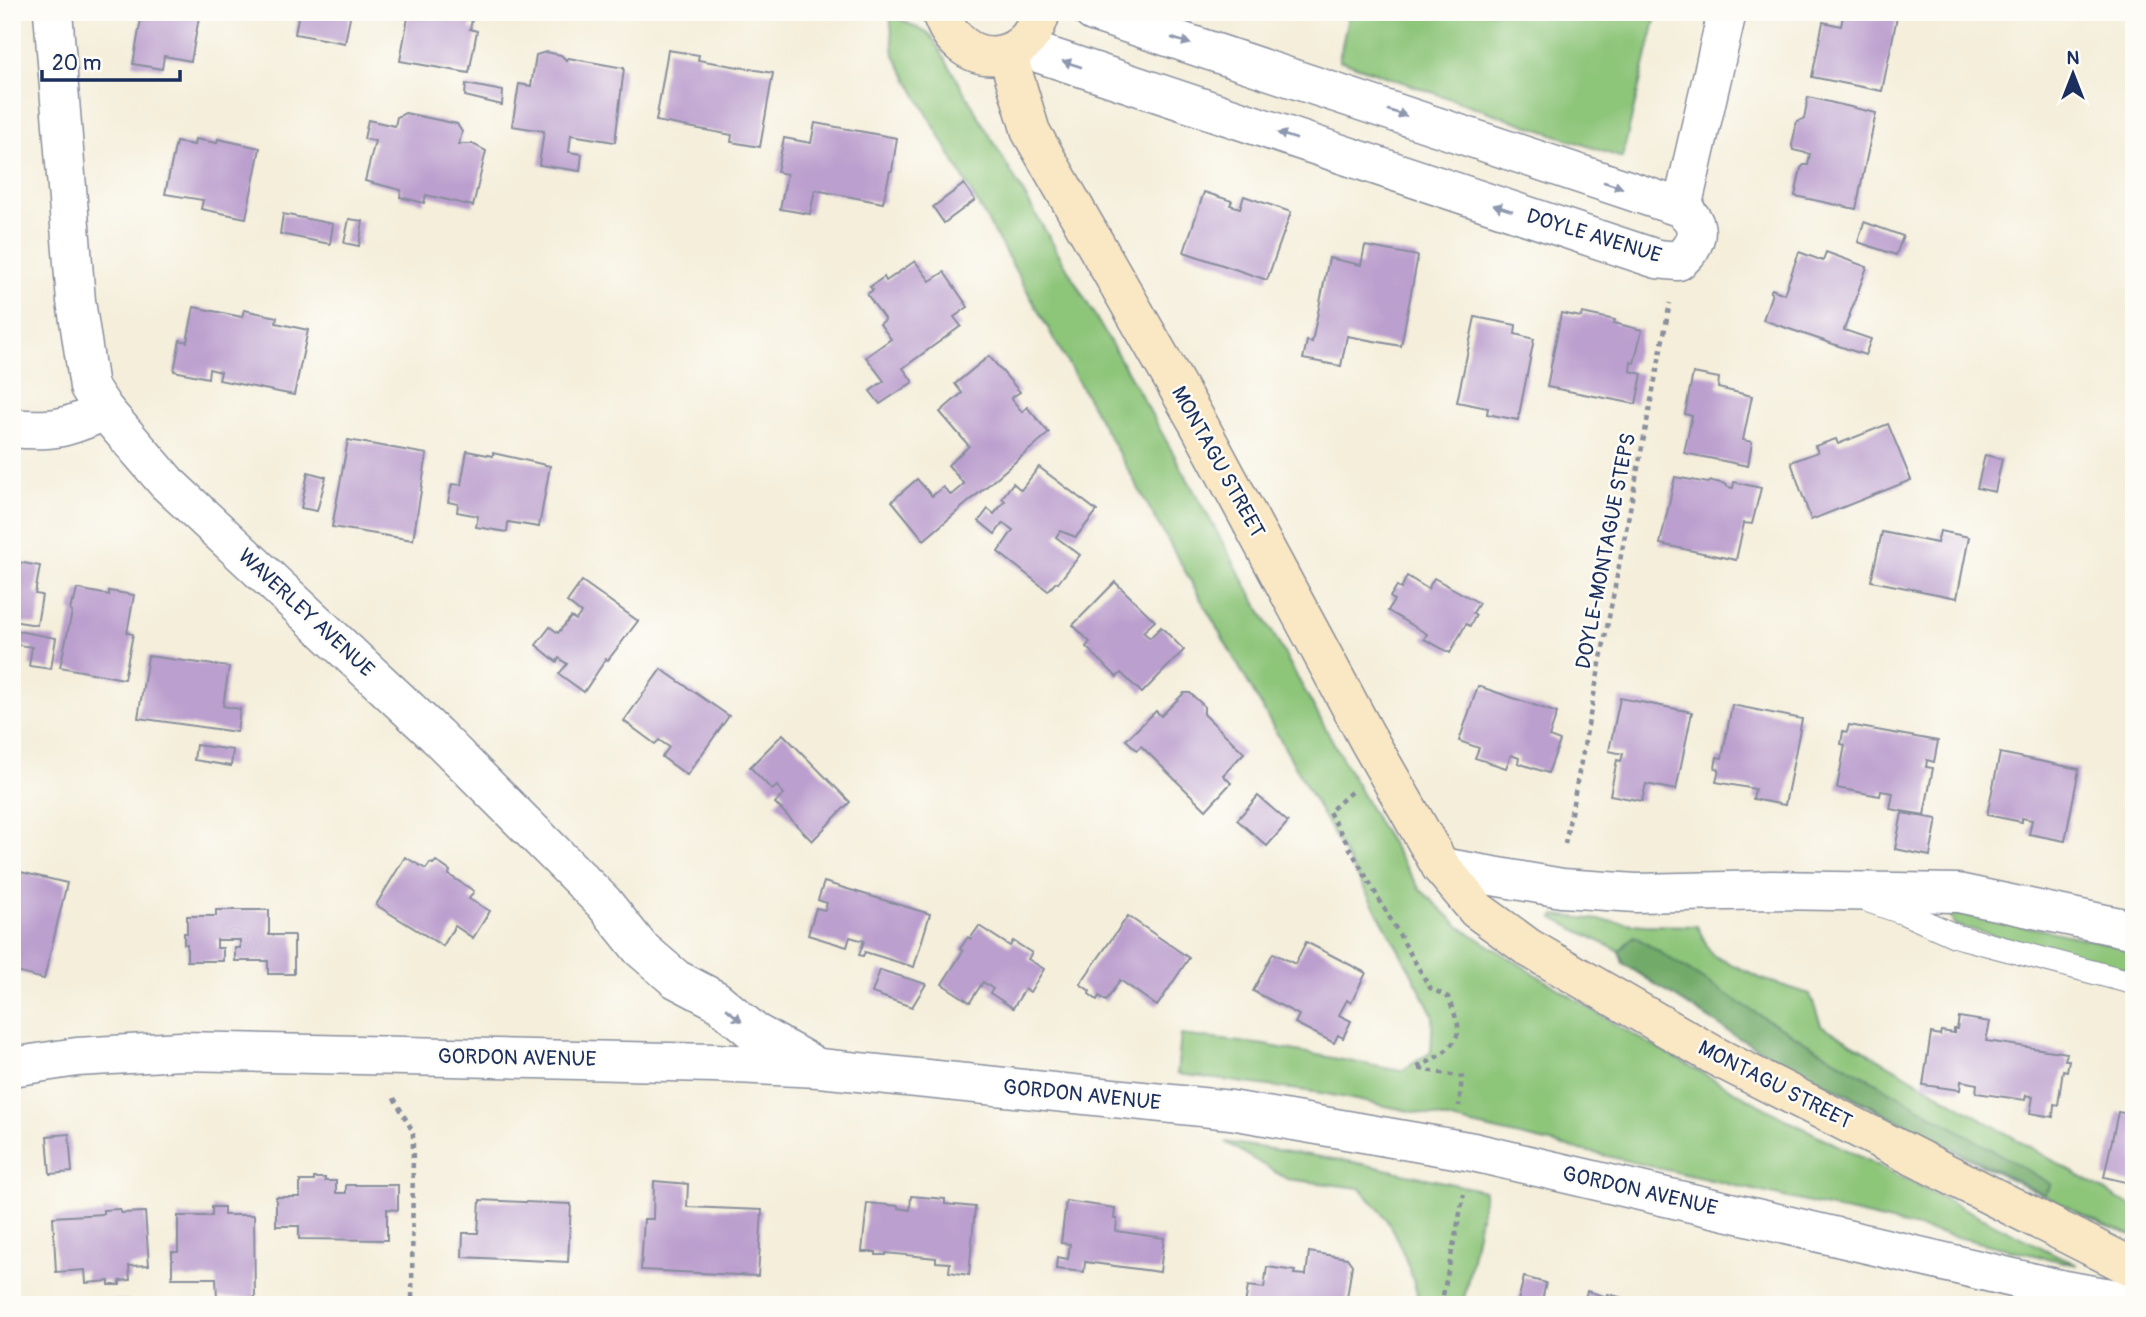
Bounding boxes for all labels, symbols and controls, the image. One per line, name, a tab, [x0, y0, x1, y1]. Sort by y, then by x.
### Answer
one-way arrow	[1171, 37, 1192, 47]
scale bar	[42, 38, 180, 82]
north arrow	[2038, 38, 2108, 108]
text: N	[2067, 46, 2080, 70]
text: 20 m	[52, 50, 101, 77]
one-way arrow	[1061, 58, 1082, 69]
one-way arrow	[1387, 108, 1408, 119]
one-way arrow	[1277, 130, 1298, 141]
one-way arrow	[1603, 180, 1624, 191]
one-way arrow	[1492, 202, 1513, 213]
street label: DOYLE AVENUE	[1523, 203, 1665, 269]
street label: MONTAGU STREET	[1165, 381, 1271, 543]
street label: DOYLE-MONTAGUE STEPS	[1570, 431, 1642, 671]
street label: WAVERLEY AVENUE	[232, 543, 380, 683]
one-way arrow	[725, 1007, 742, 1022]
street label: MONTAGU STREET	[1693, 1035, 1857, 1136]
street label: GORDON AVENUE	[438, 1043, 597, 1073]
street label: GORDON AVENUE	[1002, 1073, 1162, 1117]
street label: GORDON AVENUE	[1560, 1160, 1720, 1222]

